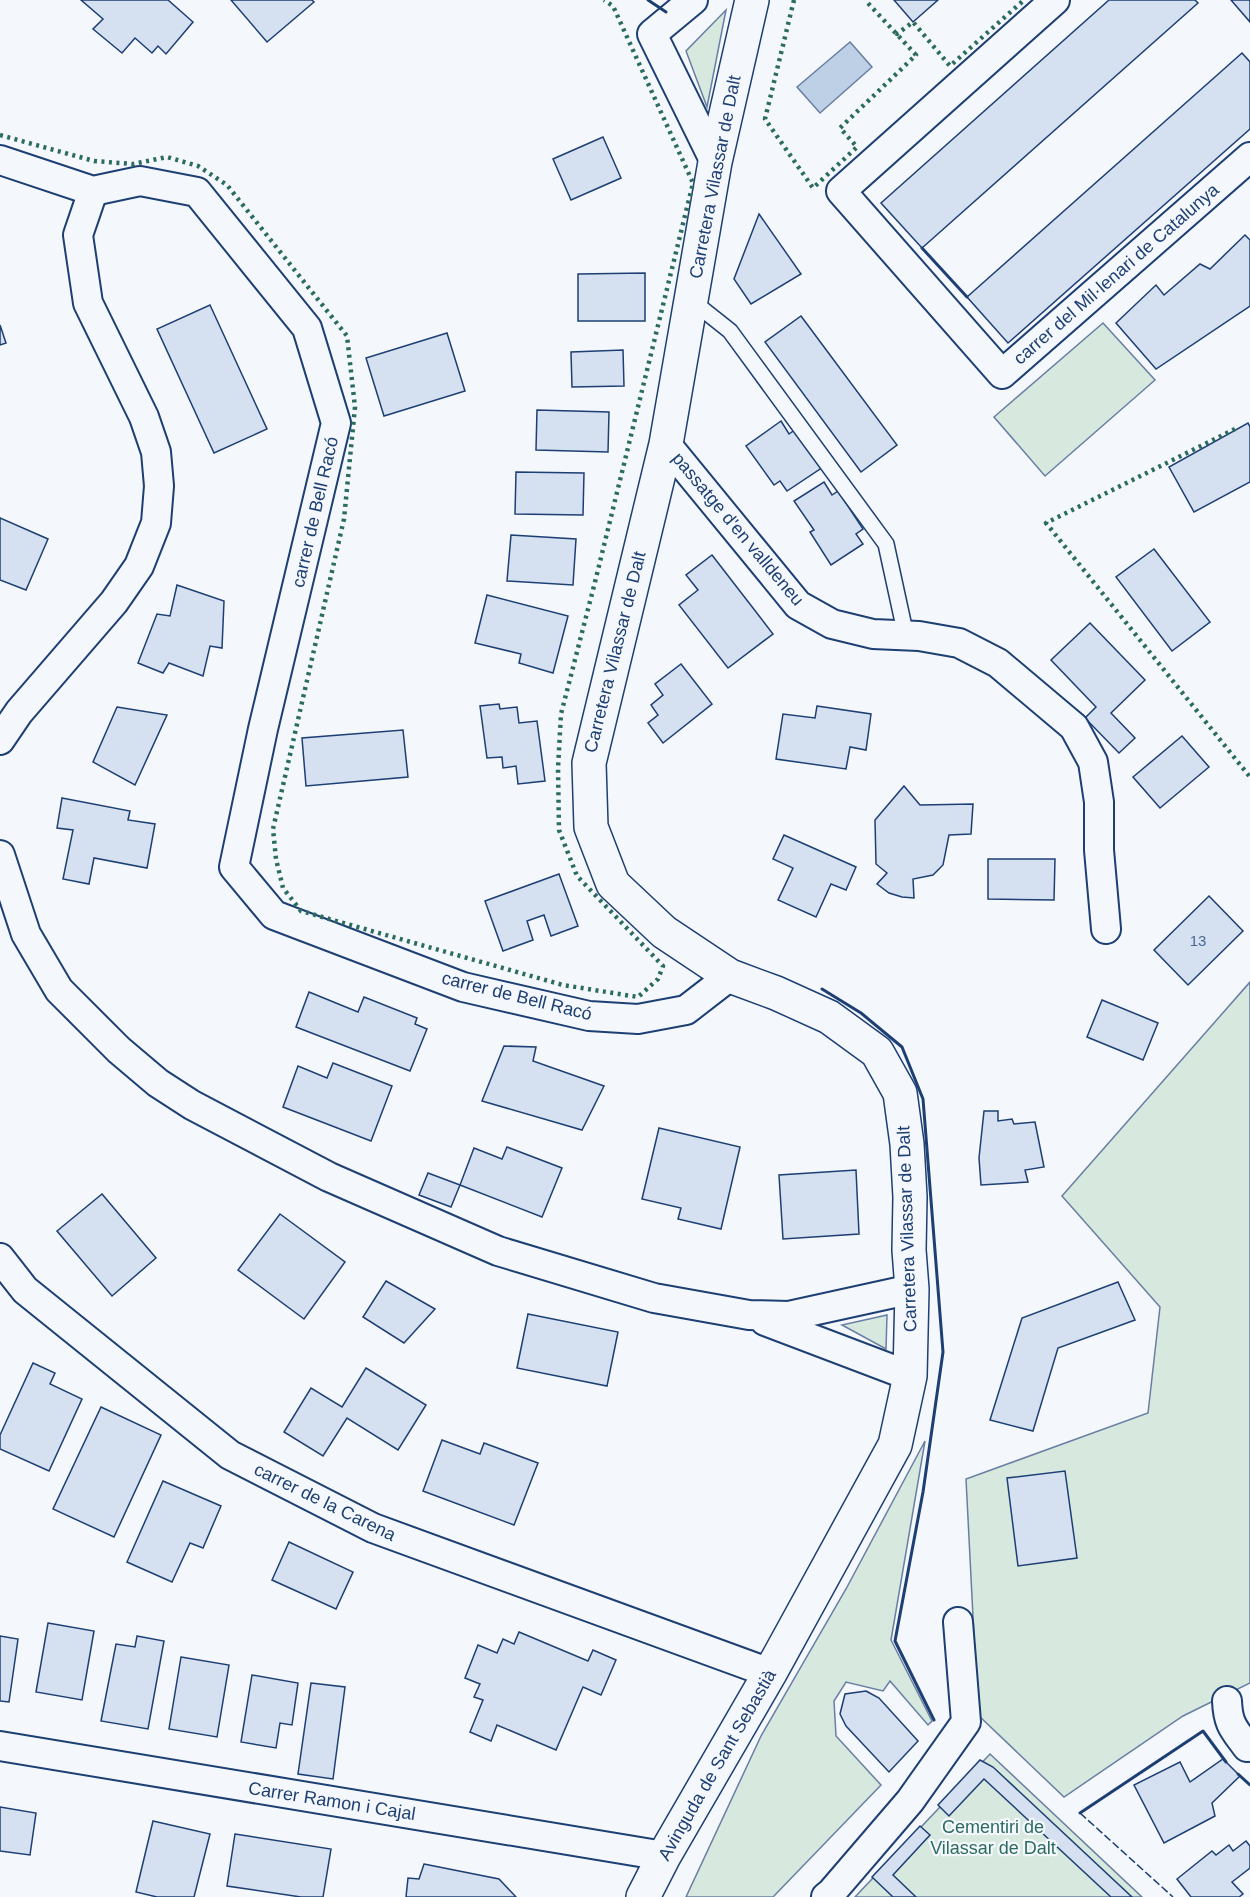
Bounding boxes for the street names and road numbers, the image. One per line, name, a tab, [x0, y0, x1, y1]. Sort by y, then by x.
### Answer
street label: Carretera Vilassar de Dalt	[685, 74, 745, 280]
street label: carrer del Mil·lenari de Catalunya	[1009, 179, 1223, 369]
street label: carrer de Bell Racó	[288, 435, 342, 589]
street label: passatge d'en valldeneu	[668, 448, 808, 610]
street label: Carretera Vilassar de Dalt	[580, 549, 650, 755]
street label: carrer de Bell Racó	[440, 968, 594, 1024]
street label: Carretera Vilassar de Dalt	[893, 1125, 921, 1333]
street label: carrer de la Carena	[251, 1459, 400, 1545]
street label: Avinguda de Sant Sebastià	[654, 1665, 780, 1864]
street label: Carrer Ramon i Cajal	[247, 1778, 417, 1824]

